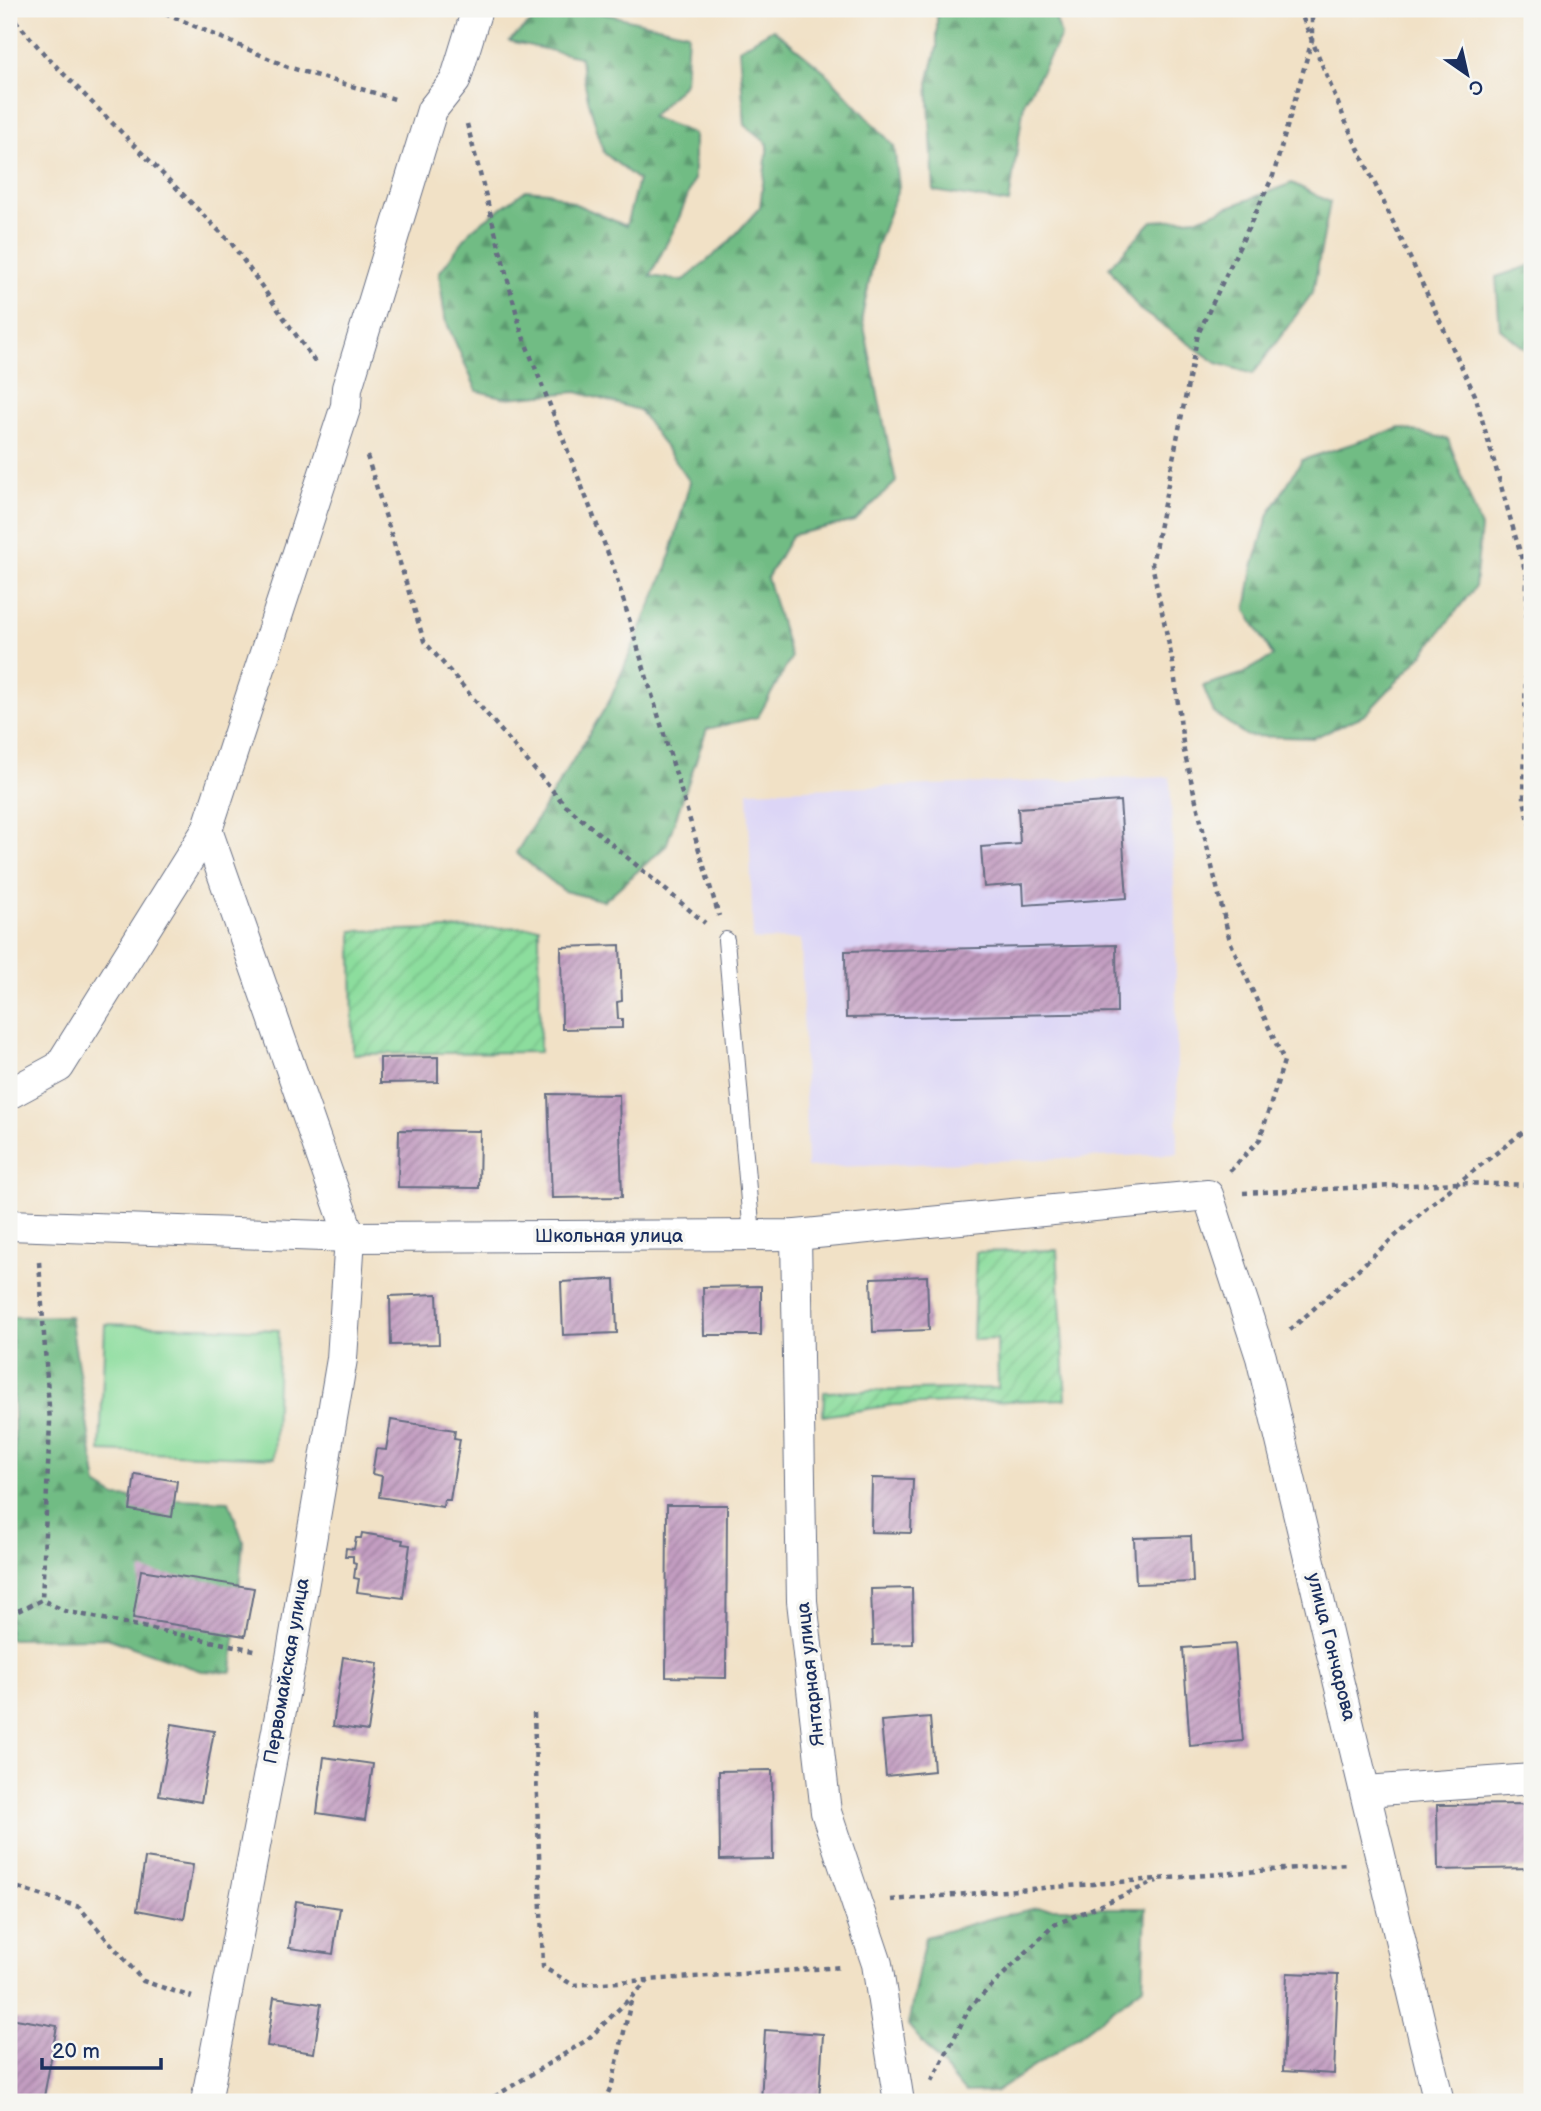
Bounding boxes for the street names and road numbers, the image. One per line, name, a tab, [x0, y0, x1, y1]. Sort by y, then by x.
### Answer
street label: Школьная улица	[535, 1225, 683, 1248]
street label: улица Гончарова	[1301, 1571, 1361, 1723]
street label: Первомайская улица	[259, 1576, 315, 1766]
street label: Янтарная улица	[792, 1601, 830, 1747]

